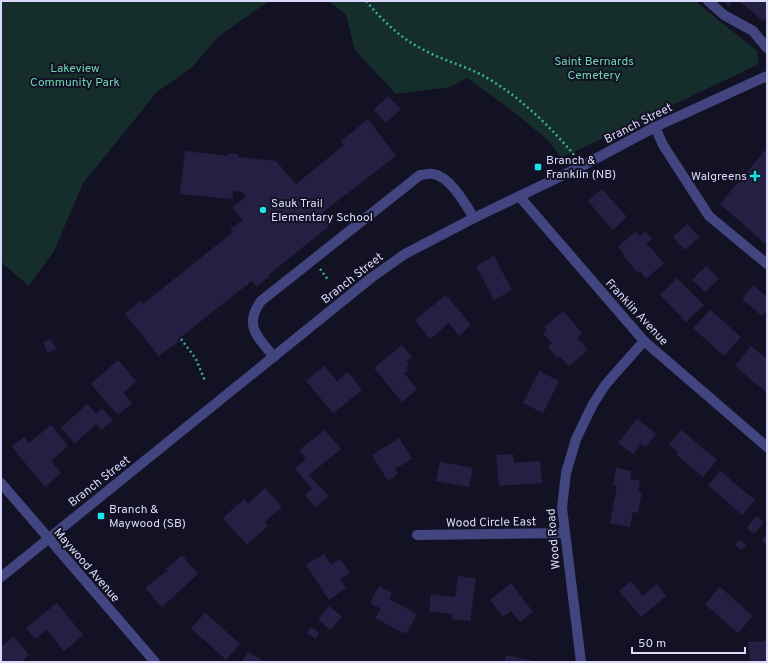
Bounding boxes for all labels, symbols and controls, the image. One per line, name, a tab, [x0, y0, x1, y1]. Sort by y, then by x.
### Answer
park label: Saint Bernards Cemetery	[554, 54, 634, 84]
park label: Lakeview Community Park	[30, 61, 120, 91]
street label: Branch Street	[602, 100, 675, 148]
place label: Branch & Franklin (NB)	[546, 153, 616, 183]
marker: Branch & Franklin (NB)	[533, 162, 543, 172]
place label: Walgreens	[691, 169, 747, 185]
marker: Walgreens	[750, 171, 760, 181]
place label: Sauk Trail Elementary School	[271, 196, 373, 226]
marker: Sauk Trail Elementary School	[258, 205, 268, 215]
street label: Branch Street	[318, 250, 387, 308]
street label: Franklin Avenue	[601, 276, 671, 349]
street label: Branch Street	[65, 453, 134, 511]
place label: Branch & Maywood (SB)	[109, 502, 186, 532]
street label: Wood Road	[543, 508, 565, 570]
marker: Branch & Maywood (SB)	[96, 511, 106, 521]
street label: Wood Circle East	[446, 514, 536, 532]
street label: Maywood Avenue	[50, 525, 123, 606]
scale bar	[632, 629, 745, 655]
text: 50 m	[638, 636, 666, 652]

